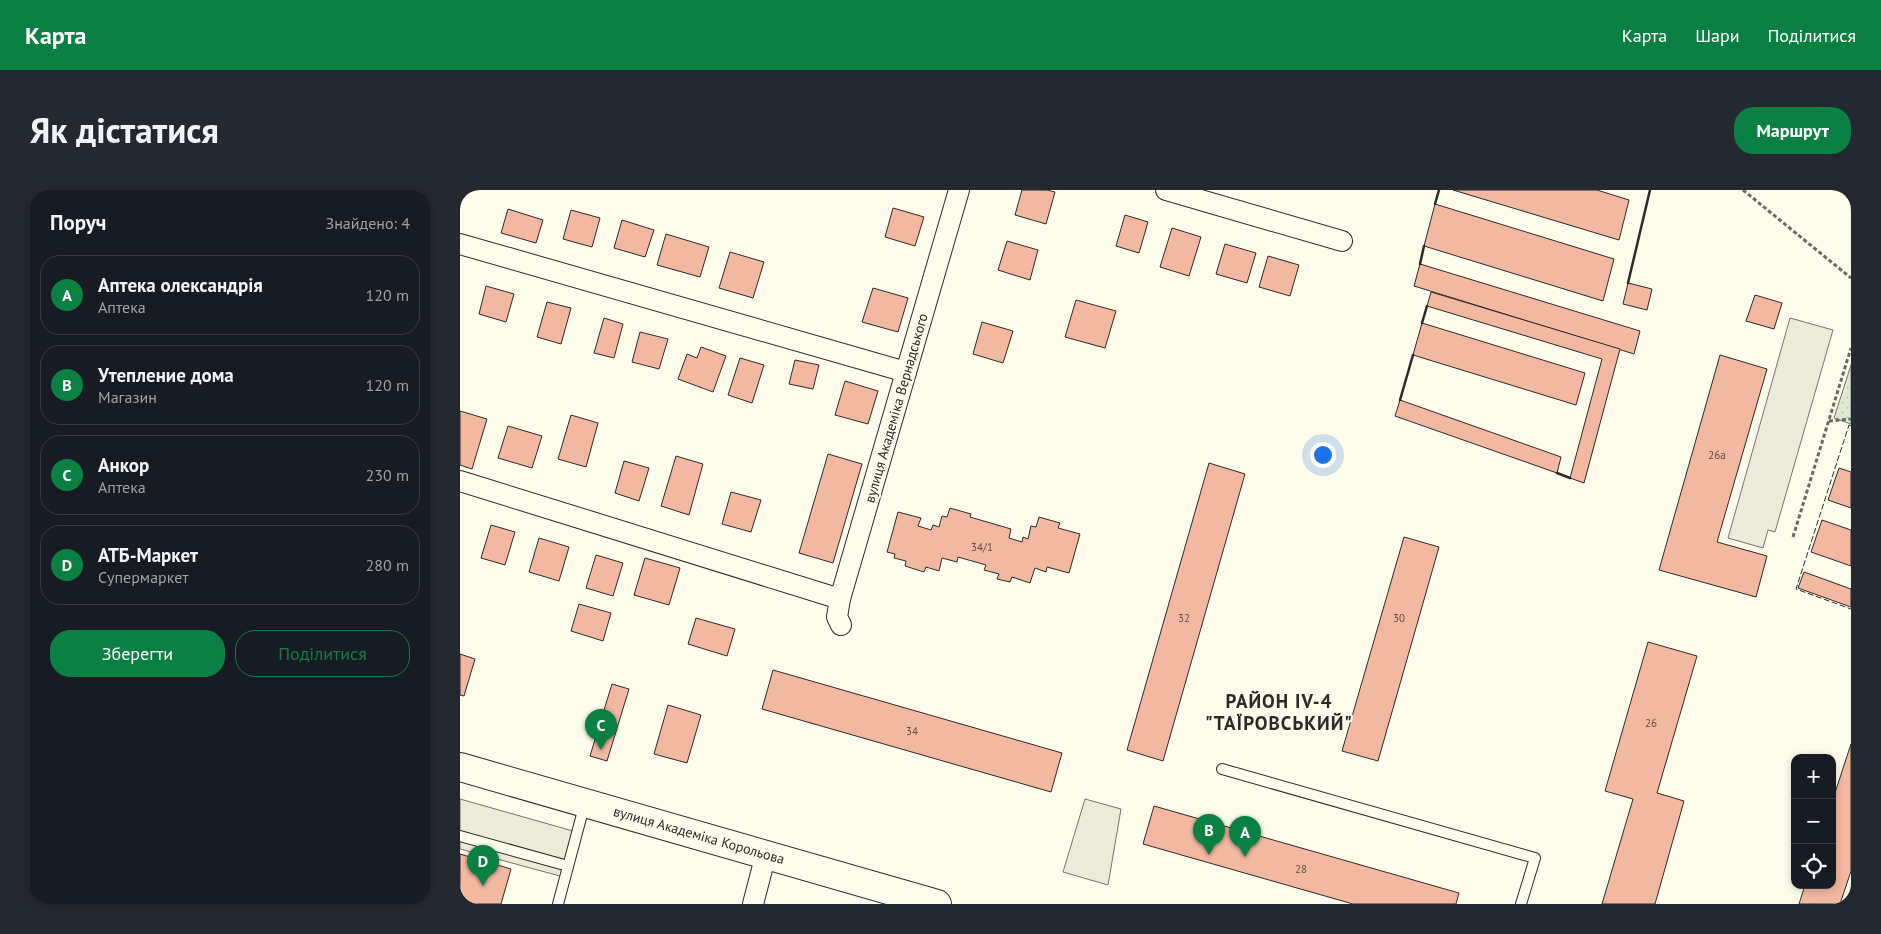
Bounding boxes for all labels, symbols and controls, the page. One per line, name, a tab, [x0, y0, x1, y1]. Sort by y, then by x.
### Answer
text: Карта	[25, 20, 87, 51]
text: Карта	[1622, 24, 1667, 47]
text: Шари	[1695, 24, 1739, 47]
text: Поділитися	[1767, 24, 1856, 47]
text: Як дістатися	[30, 107, 219, 153]
button: Маршрут	[1734, 107, 1851, 154]
text: Поруч	[50, 209, 106, 236]
text: Знайдено: 4	[326, 213, 410, 233]
text: Аптека олександрія	[98, 273, 263, 297]
text: A	[62, 285, 72, 305]
text: 120 m	[366, 285, 409, 305]
text: Аптека	[98, 297, 146, 317]
street label: вулиця Академіка Вернадського	[860, 311, 932, 505]
text: Утепление дома	[98, 363, 234, 387]
text: B	[62, 375, 72, 395]
text: 120 m	[366, 375, 409, 395]
text: Магазин	[98, 387, 157, 407]
your location	[1310, 442, 1336, 468]
house number: 26а	[1708, 448, 1726, 462]
text: Анкор	[98, 453, 149, 477]
text: C	[63, 465, 71, 485]
text: 230 m	[366, 465, 409, 485]
text: Аптека	[98, 477, 146, 497]
house number: 34/1	[971, 540, 993, 554]
text: АТБ-Маркет	[98, 543, 198, 567]
text: D	[62, 555, 72, 575]
text: 280 m	[366, 555, 409, 575]
text: Супермаркет	[98, 567, 189, 587]
house number: 32	[1178, 611, 1190, 625]
house number: 30	[1393, 611, 1405, 625]
button: Зберегти	[50, 630, 225, 677]
button: Поділитися	[235, 630, 410, 677]
district label: РАЙОН IV-4 "ТАЇРОВСЬКИЙ"	[1205, 689, 1353, 735]
pin: C	[585, 709, 617, 750]
house number: 26	[1645, 716, 1657, 730]
house number: 34	[906, 724, 918, 738]
map controls	[1791, 754, 1836, 889]
button: +	[1791, 754, 1836, 799]
button: −	[1791, 799, 1836, 844]
street label: вулиця Академіка Корольова	[611, 802, 787, 868]
pin: B	[1193, 814, 1225, 855]
pin: A	[1229, 816, 1261, 857]
button: locate	[1791, 844, 1836, 889]
pin: D	[467, 845, 499, 886]
house number: 28	[1295, 862, 1307, 876]

